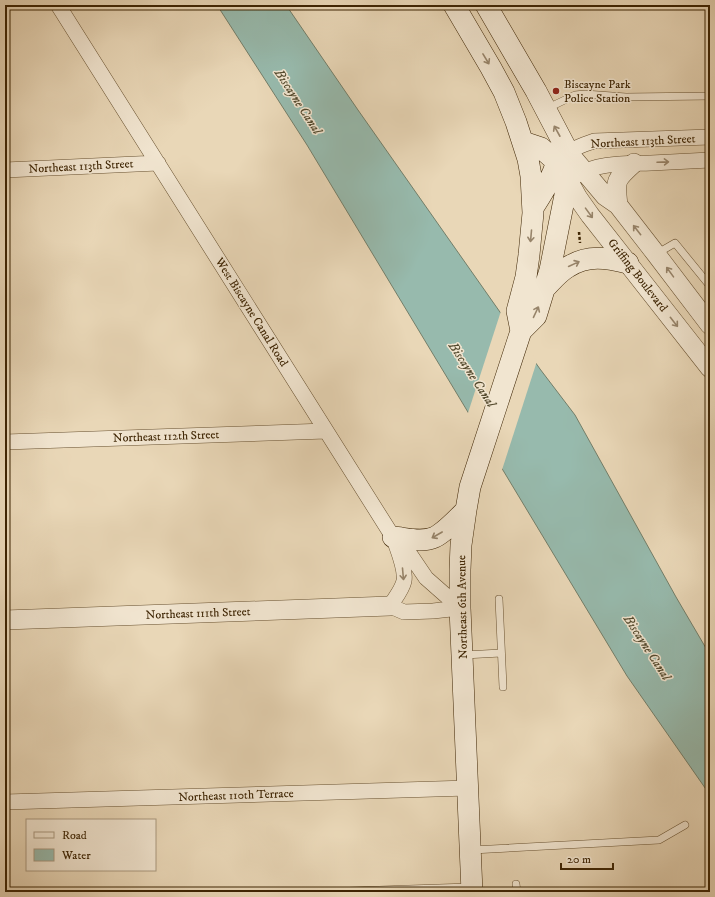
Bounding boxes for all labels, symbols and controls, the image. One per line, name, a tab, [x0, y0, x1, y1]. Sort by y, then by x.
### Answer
one-way arrow	[482, 53, 490, 65]
water label: Biscayne Canal	[271, 65, 326, 138]
place label: Biscayne Park Police Station	[564, 77, 631, 106]
marker: Biscayne Park Police Station	[551, 86, 561, 96]
one-way arrow	[552, 125, 560, 137]
street label: Northeast 113th Street	[590, 131, 696, 152]
street label: Northeast 113th Street	[28, 156, 134, 177]
one-way arrow	[656, 159, 669, 166]
one-way arrow	[585, 207, 593, 218]
one-way arrow	[633, 224, 642, 235]
one-way arrow	[527, 229, 535, 242]
street label: Griffing Boulevard	[604, 236, 671, 315]
street label: West Biscayne Canal Road	[211, 254, 291, 369]
one-way arrow	[568, 260, 580, 267]
one-way arrow	[665, 267, 674, 278]
one-way arrow	[533, 306, 540, 318]
one-way arrow	[670, 317, 678, 328]
water label: Biscayne Canal	[445, 338, 500, 411]
street label: Northeast 112th Street	[113, 427, 220, 446]
one-way arrow	[431, 531, 443, 539]
street label: Northeast 6th Avenue	[454, 555, 471, 659]
one-way arrow	[400, 567, 407, 580]
street label: Northeast 111th Street	[145, 604, 251, 623]
water label: Biscayne Canal	[620, 611, 675, 684]
street label: Northeast 110th Terrace	[178, 786, 294, 805]
legend	[26, 819, 156, 871]
text: Road	[62, 828, 87, 843]
scale bar	[561, 845, 613, 871]
text: Water	[61, 848, 91, 863]
text: 20 m	[567, 852, 591, 867]

